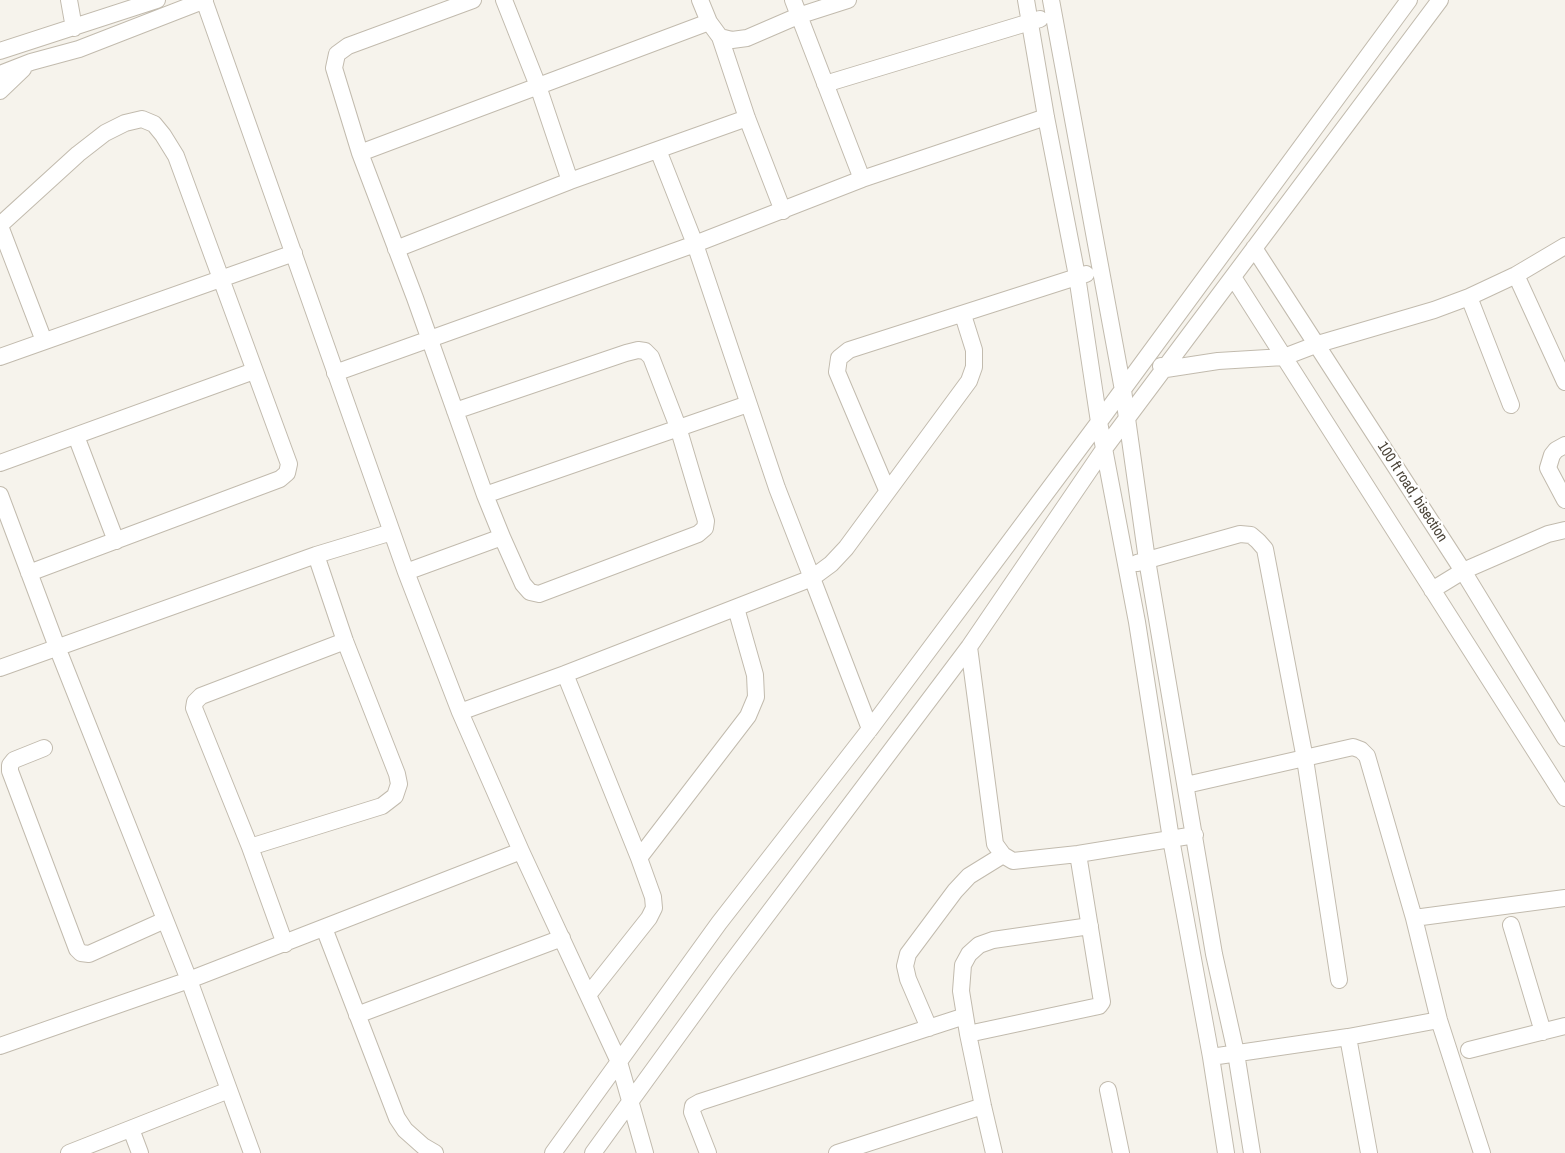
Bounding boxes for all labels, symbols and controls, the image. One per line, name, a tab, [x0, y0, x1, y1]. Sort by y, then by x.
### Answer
street label: 100 ft road, bisection	[1373, 439, 1451, 545]

